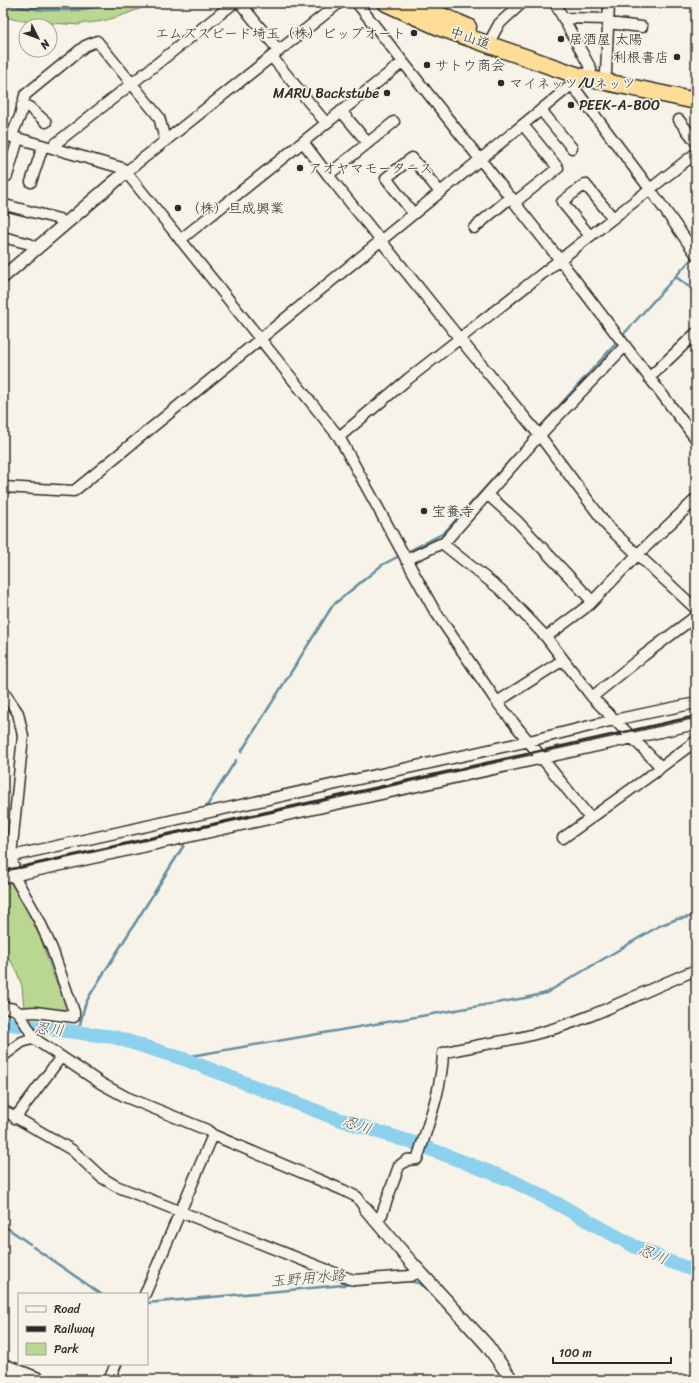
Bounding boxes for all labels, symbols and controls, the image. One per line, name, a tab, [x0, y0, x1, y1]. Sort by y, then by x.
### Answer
north arrow	[18, 18, 58, 58]
street label: 中山道	[446, 19, 494, 57]
place label: エムズスピード埼玉（株）ビップオート	[155, 21, 406, 46]
place label: 居酒屋 太陽	[569, 27, 643, 52]
marker: エムズスピード埼玉（株）ビップオート	[409, 28, 419, 38]
text: N	[35, 34, 55, 54]
marker: 居酒屋 太陽	[556, 34, 566, 44]
place label: 利根書店	[613, 45, 669, 70]
marker: 利根書店	[672, 52, 682, 62]
place label: サトウ商会	[435, 53, 505, 78]
marker: サトウ商会	[422, 60, 432, 70]
place label: マイネッツ/Uネッツ	[509, 71, 636, 96]
marker: マイネッツ/Uネッツ	[496, 78, 506, 88]
place label: MARU Backstube	[273, 81, 379, 106]
marker: MARU Backstube	[382, 88, 392, 98]
place label: PEEK-A-BOO	[579, 93, 660, 118]
marker: PEEK-A-BOO	[566, 100, 576, 110]
place label: アオヤマモータース	[308, 156, 433, 181]
marker: アオヤマモータース	[295, 163, 305, 173]
place label: （株）旦成興業	[186, 196, 284, 221]
marker: （株）旦成興業	[173, 203, 183, 213]
place label: 宝養寺	[432, 499, 474, 524]
marker: 宝養寺	[419, 506, 429, 516]
water label: 忍川	[33, 1014, 65, 1044]
water label: 忍川	[339, 1108, 375, 1142]
water label: 忍川	[634, 1236, 672, 1272]
water label: 玉野用水路	[270, 1262, 347, 1294]
legend	[18, 1293, 148, 1365]
text: Road	[54, 1298, 81, 1320]
text: Railway	[54, 1318, 95, 1340]
text: Park	[54, 1338, 79, 1360]
scale bar	[553, 1339, 671, 1365]
text: 100 m	[559, 1342, 592, 1364]

